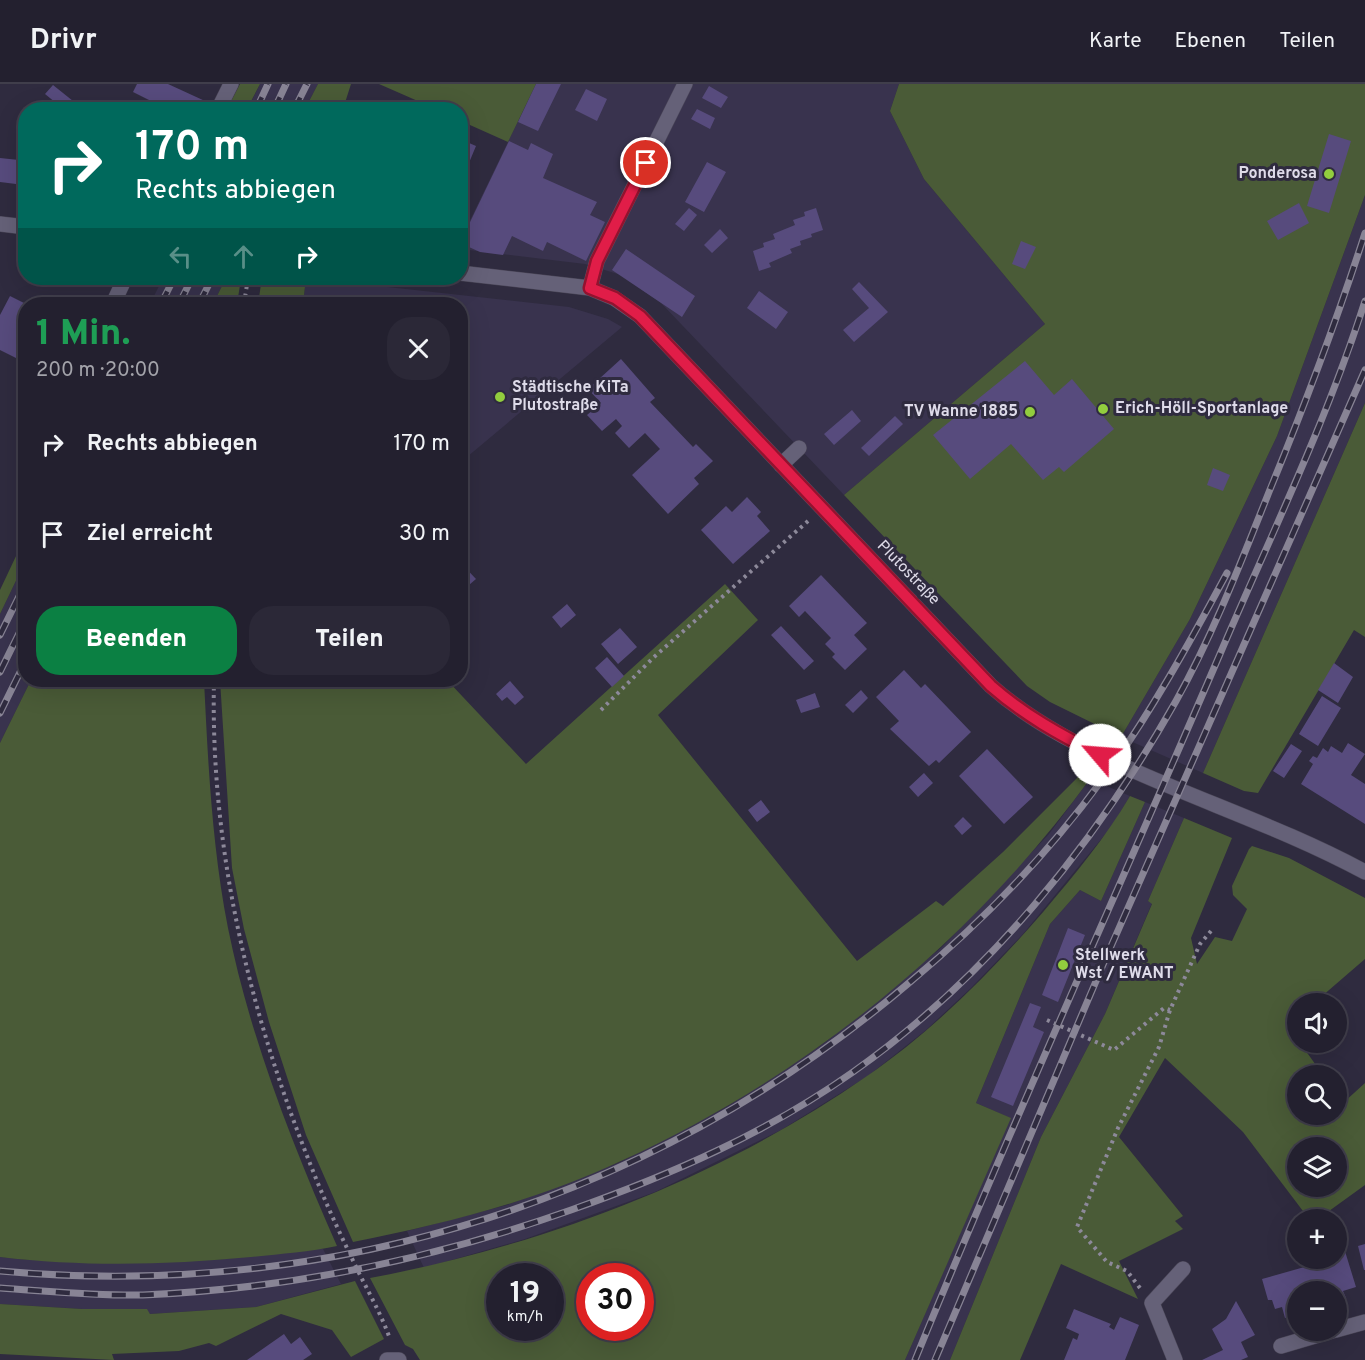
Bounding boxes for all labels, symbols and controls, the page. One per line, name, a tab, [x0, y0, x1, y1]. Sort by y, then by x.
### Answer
text: Drivr	[30, 23, 97, 59]
text: Karte	[1089, 28, 1141, 55]
text: Ebenen	[1174, 28, 1246, 55]
text: Teilen	[1279, 28, 1335, 55]
text: 170 m	[135, 122, 249, 175]
icon: right	[36, 126, 114, 204]
pin	[620, 137, 671, 188]
icon: arrive	[629, 146, 662, 179]
place label: Ponderosa	[1239, 164, 1317, 184]
marker: Ponderosa	[1322, 167, 1336, 181]
text: Rechts abbiegen	[135, 174, 336, 208]
icon: left	[164, 240, 197, 273]
icon: ahead	[227, 240, 260, 273]
icon: right	[290, 240, 323, 273]
text: 1 Min.	[36, 312, 131, 358]
button: close	[387, 317, 450, 380]
text: 200 m · 20:00	[36, 358, 160, 384]
place label: Städtische KiTa Plutostraße	[512, 378, 629, 416]
marker: Städtische KiTa Plutostraße	[493, 390, 507, 404]
place label: Erich-Höll-Sportanlage	[1115, 399, 1288, 419]
place label: TV Wanne 1885	[904, 402, 1018, 422]
marker: Erich-Höll-Sportanlage	[1096, 402, 1110, 416]
marker: TV Wanne 1885	[1023, 405, 1037, 419]
icon: right	[36, 428, 69, 461]
text: Rechts abbiegen	[87, 431, 258, 458]
text: 170 m	[393, 431, 450, 458]
icon: arrive	[36, 518, 69, 551]
text: Ziel erreicht	[87, 521, 213, 548]
text: 30 m	[399, 521, 450, 548]
street label: Plutostraße	[872, 536, 944, 610]
button: Beenden	[36, 606, 237, 675]
button: Teilen	[249, 606, 450, 675]
position arrow	[1068, 723, 1132, 787]
place label: Stellwerk Wst / EWANT	[1075, 946, 1174, 984]
marker: Stellwerk Wst / EWANT	[1056, 958, 1070, 972]
map controls	[1287, 993, 1347, 1341]
button: sound	[1287, 993, 1347, 1053]
button: search	[1287, 1065, 1347, 1125]
button: layers	[1287, 1137, 1347, 1197]
button: +	[1287, 1209, 1347, 1269]
speed limit sign: 30	[576, 1263, 654, 1341]
text: 19	[510, 1276, 540, 1313]
button: −	[1287, 1281, 1347, 1341]
text: km/h	[507, 1308, 543, 1327]

